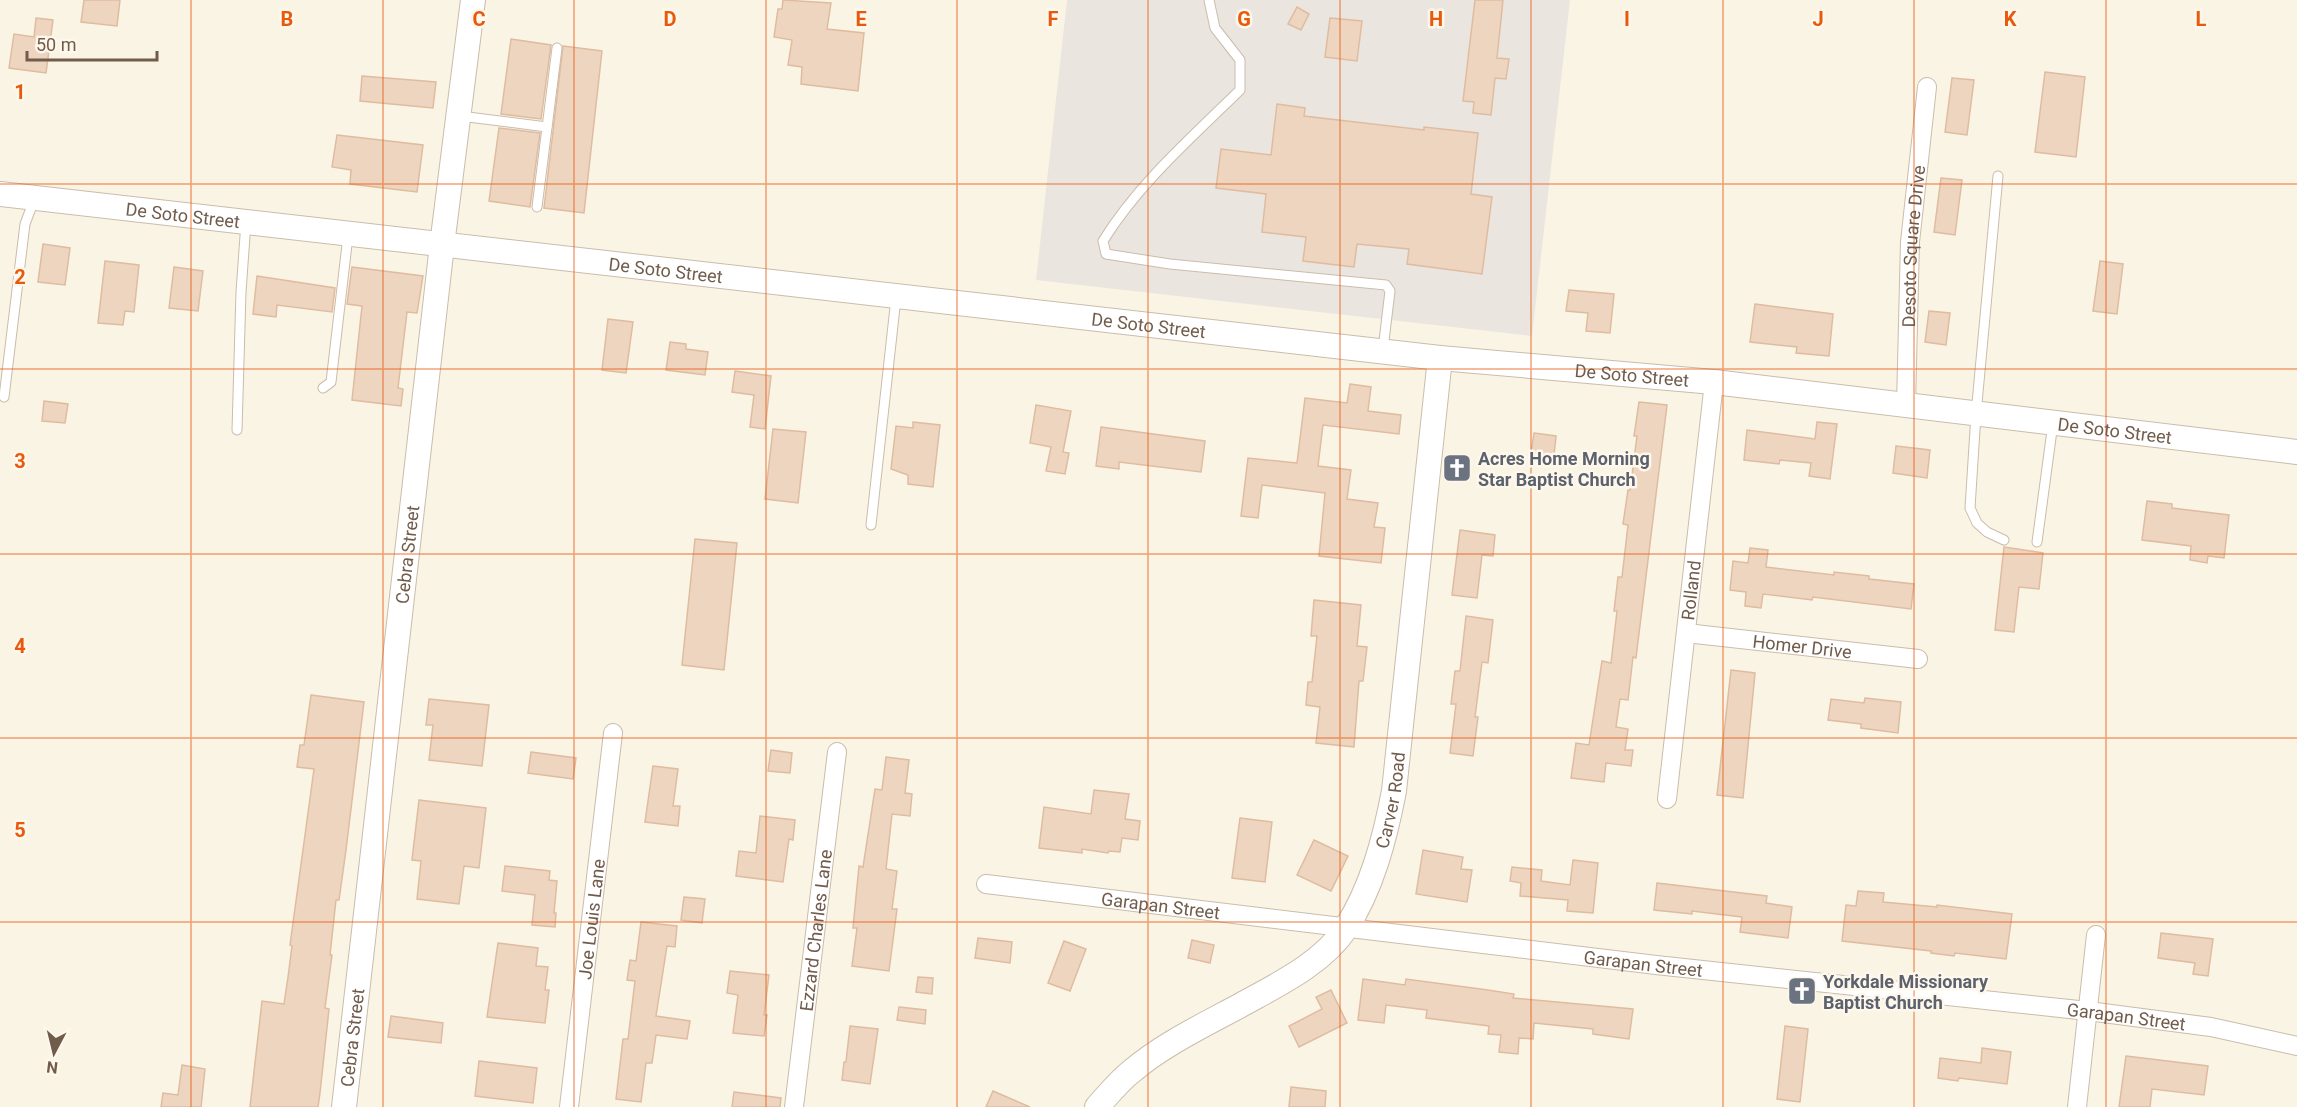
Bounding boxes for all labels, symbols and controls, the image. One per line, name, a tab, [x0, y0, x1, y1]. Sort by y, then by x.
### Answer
text: B	[281, 7, 293, 31]
text: C	[472, 7, 486, 31]
text: D	[664, 7, 677, 31]
text: E	[855, 7, 867, 31]
text: F	[1048, 7, 1059, 31]
text: G	[1237, 7, 1251, 31]
text: H	[1429, 7, 1443, 31]
text: I	[1624, 7, 1630, 31]
text: J	[1812, 7, 1824, 31]
text: K	[2004, 7, 2017, 31]
text: L	[2196, 7, 2207, 31]
scale bar	[27, 24, 158, 62]
text: 50 m	[36, 34, 76, 55]
text: 1	[14, 80, 26, 104]
street label: Desoto Square Drive	[1897, 164, 1929, 328]
street label: De Soto Street	[125, 198, 241, 232]
street label: De Soto Street	[608, 253, 724, 287]
text: 2	[14, 265, 26, 289]
street label: De Soto Street	[1090, 308, 1207, 342]
street label: De Soto Street	[1574, 359, 1690, 390]
street label: De Soto Street	[2057, 413, 2173, 447]
place label: Acres Home Morning Star Baptist Church	[1478, 448, 1650, 490]
text: 3	[14, 449, 26, 473]
church icon: Acres Home Morning Star Baptist Church	[1441, 452, 1473, 484]
street label: Cebra Street	[391, 504, 423, 605]
street label: Rolland	[1677, 559, 1704, 621]
street label: Homer Drive	[1752, 630, 1853, 662]
text: 4	[14, 634, 26, 658]
street label: Carver Road	[1371, 751, 1409, 851]
text: 5	[14, 818, 26, 842]
street label: Ezzard Charles Lane	[795, 848, 836, 1012]
street label: Joe Louis Lane	[574, 858, 609, 981]
street label: Garapan Street	[1100, 888, 1221, 923]
street label: Garapan Street	[1583, 946, 1704, 980]
place label: Yorkdale Missionary Baptist Church	[1823, 971, 1989, 1013]
church icon: Yorkdale Missionary Baptist Church	[1786, 975, 1818, 1007]
street label: Cebra Street	[336, 987, 368, 1088]
street label: Garapan Street	[2066, 998, 2187, 1034]
north arrow	[24, 1023, 84, 1083]
text: N	[45, 1057, 59, 1078]

